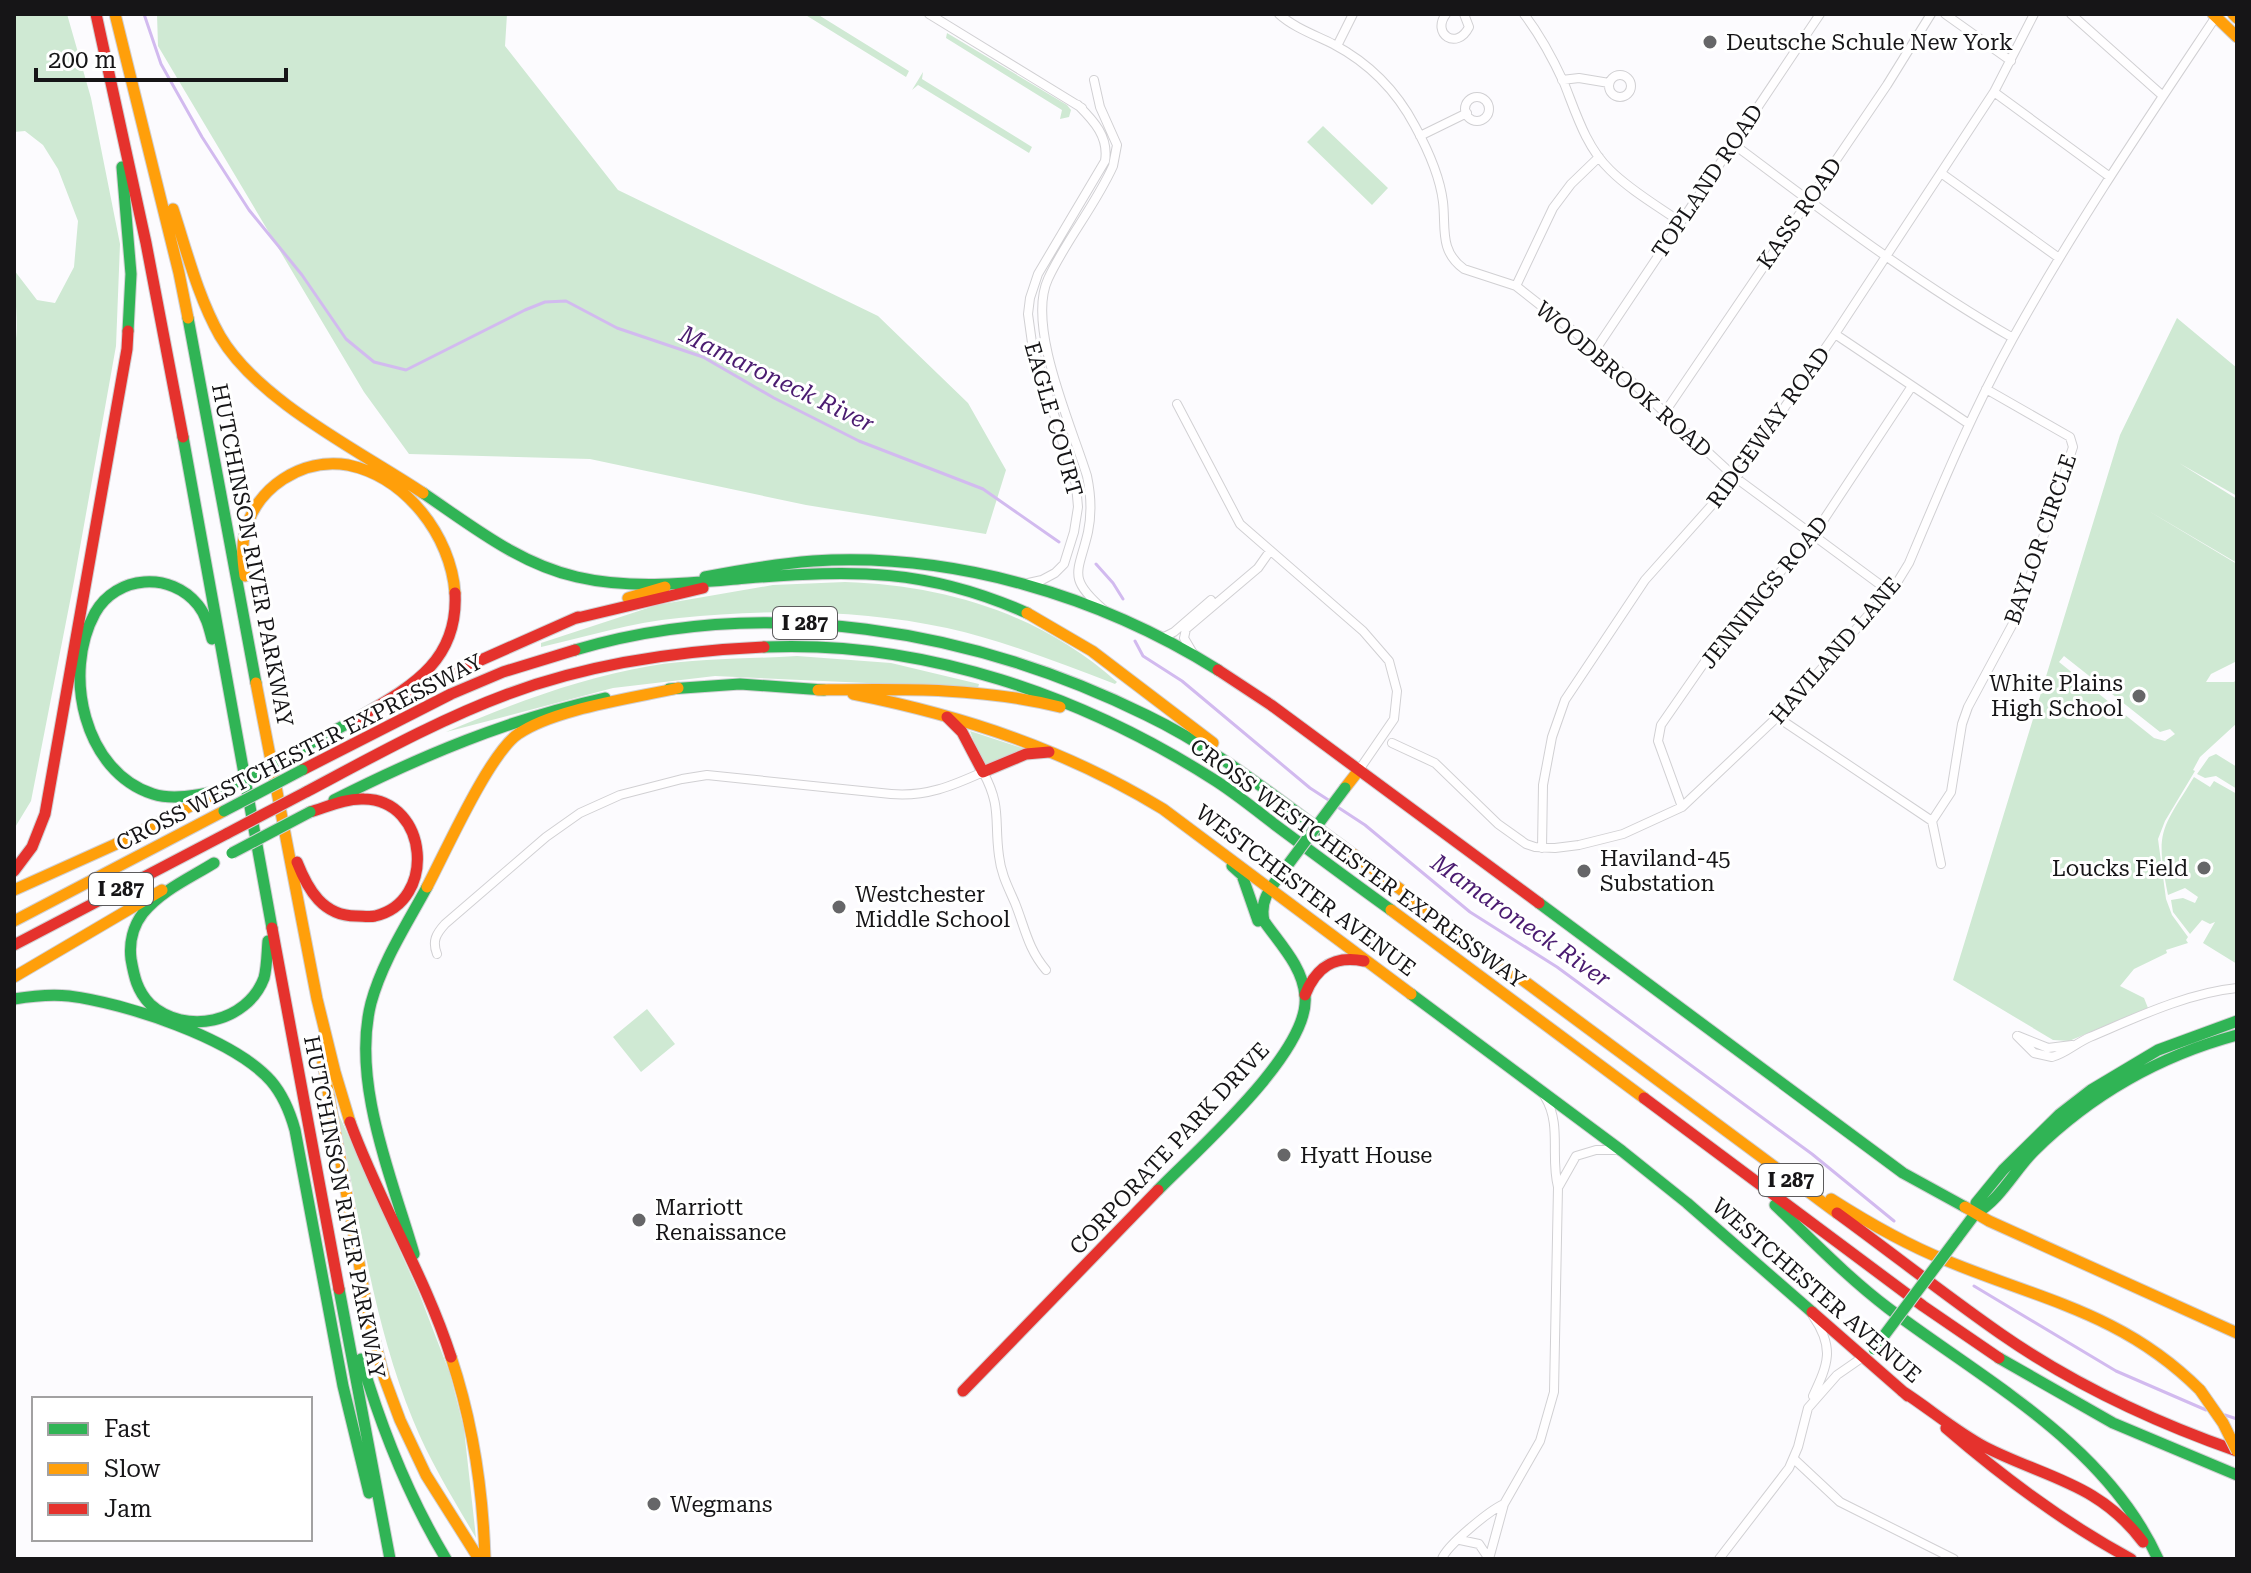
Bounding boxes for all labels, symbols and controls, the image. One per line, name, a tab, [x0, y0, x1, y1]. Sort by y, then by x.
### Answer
place label: Deutsche Schule New York	[1726, 30, 2013, 55]
scale bar	[36, 32, 286, 82]
marker: Deutsche Schule New York	[1701, 33, 1719, 51]
text: 200 m	[48, 46, 116, 74]
street label: TOPLAND ROAD	[1647, 100, 1768, 263]
street label: KASS ROAD	[1752, 153, 1847, 274]
street label: WOODBROOK ROAD	[1531, 296, 1717, 463]
water label: Mamaroneck River	[674, 319, 879, 438]
street label: EAGLE COURT	[1019, 339, 1088, 499]
street label: RIDGEWAY ROAD	[1702, 342, 1835, 512]
street label: HUTCHINSON RIVER PARKWAY	[207, 381, 298, 729]
street label: BAYLOR CIRCLE	[2000, 451, 2081, 628]
street label: JENNINGS ROAD	[1695, 511, 1833, 673]
street label: HAVILAND LANE	[1765, 572, 1906, 729]
road number: I 287	[773, 607, 837, 639]
street label: CROSS WESTCHESTER EXPRESSWAY	[112, 649, 487, 856]
place label: White Plains High School	[1989, 671, 2123, 721]
marker: White Plains High School	[2130, 687, 2148, 705]
street label: CROSS WESTCHESTER EXPRESSWAY	[1185, 733, 1530, 993]
street label: WESTCHESTER AVENUE	[1191, 800, 1420, 981]
place label: Haviland-45 Substation	[1600, 846, 1731, 896]
water label: Mamaroneck River	[1425, 848, 1616, 993]
place label: Loucks Field	[2052, 856, 2188, 881]
marker: Loucks Field	[2195, 859, 2213, 877]
marker: Haviland-45 Substation	[1575, 862, 1593, 880]
road number: I 287	[89, 873, 153, 905]
place label: Westchester Middle School	[855, 882, 1010, 932]
marker: Westchester Middle School	[830, 898, 848, 916]
street label: HUTCHINSON RIVER PARKWAY	[299, 1033, 390, 1381]
street label: CORPORATE PARK DRIVE	[1065, 1037, 1274, 1259]
place label: Hyatt House	[1300, 1143, 1432, 1168]
marker: Hyatt House	[1275, 1146, 1293, 1164]
road number: I 287	[1759, 1164, 1823, 1196]
street label: WESTCHESTER AVENUE	[1707, 1193, 1926, 1388]
place label: Marriott Renaissance	[655, 1195, 786, 1245]
marker: Marriott Renaissance	[630, 1211, 648, 1229]
legend	[32, 1397, 312, 1541]
text: Fast	[104, 1415, 151, 1443]
text: Slow	[104, 1455, 161, 1483]
place label: Wegmans	[670, 1492, 773, 1517]
text: Jam	[104, 1495, 152, 1523]
marker: Wegmans	[645, 1495, 663, 1513]

